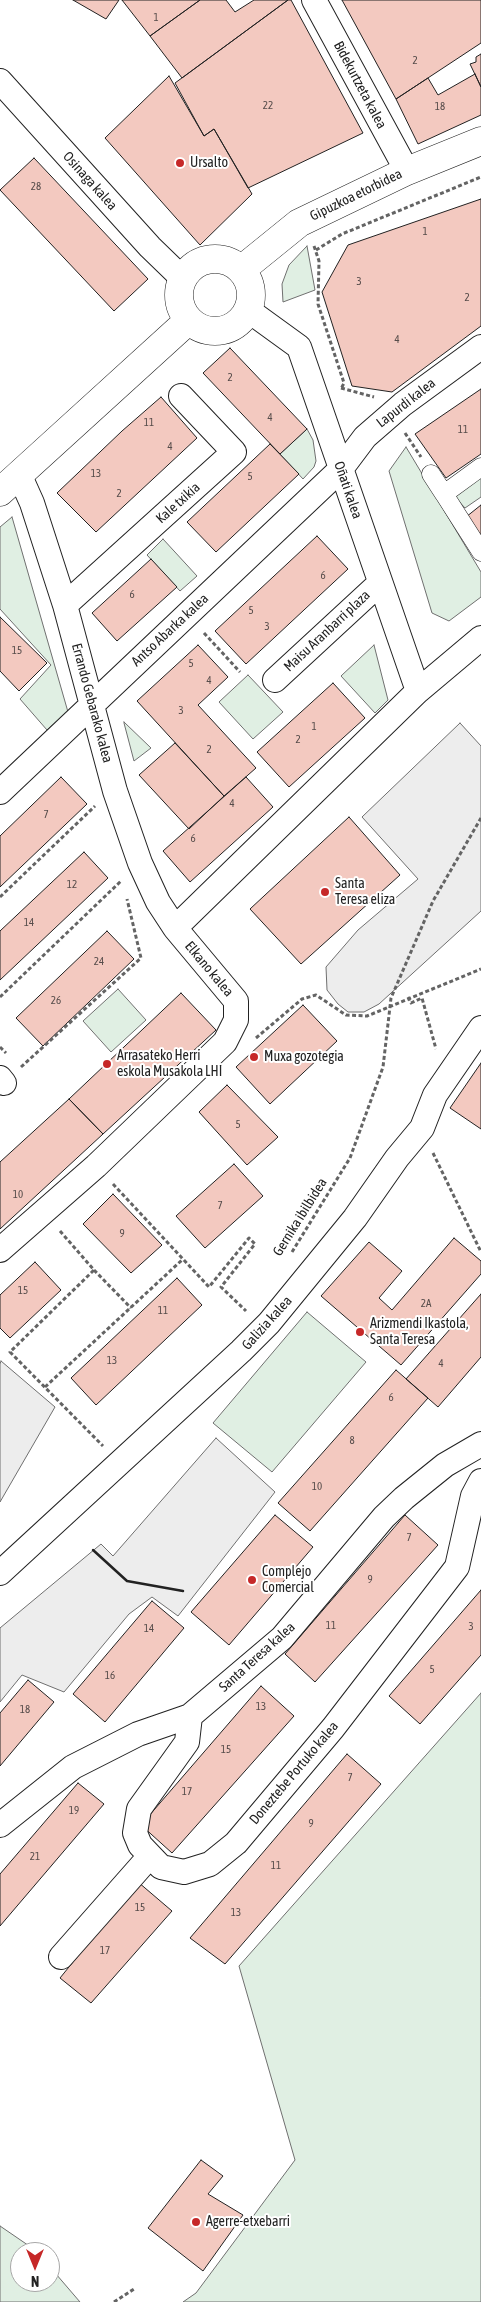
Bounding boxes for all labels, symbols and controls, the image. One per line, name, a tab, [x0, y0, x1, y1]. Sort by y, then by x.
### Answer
house number: 1	[153, 11, 159, 25]
street label: Bidekurtzeta kalea	[330, 38, 390, 132]
house number: 2	[412, 54, 418, 68]
house number: 22	[263, 99, 273, 113]
house number: 18	[435, 100, 445, 114]
street label: Osinaga kalea	[59, 148, 121, 214]
place label: Ursalto	[190, 155, 228, 171]
marker: Ursalto	[174, 157, 186, 169]
street label: Gipuzkoa etorbidea	[307, 165, 405, 225]
house number: 28	[31, 180, 41, 194]
house number: 1	[422, 225, 428, 239]
house number: 3	[356, 275, 362, 289]
house number: 2	[464, 291, 470, 305]
house number: 4	[394, 333, 400, 347]
house number: 2	[227, 371, 233, 385]
street label: Lapurdi kalea	[373, 375, 439, 431]
house number: 4	[267, 411, 273, 425]
house number: 11	[144, 416, 154, 430]
house number: 11	[458, 423, 468, 437]
house number: 4	[167, 440, 173, 454]
street label: Oñati kalea	[330, 459, 366, 521]
house number: 13	[91, 467, 101, 481]
house number: 5	[247, 470, 253, 484]
street label: Kale txikia	[153, 479, 203, 527]
house number: 2	[116, 487, 122, 501]
house number: 6	[320, 569, 326, 583]
street label: Maisu Aranbarri plaza	[280, 587, 374, 675]
house number: 6	[129, 588, 135, 602]
street label: Antso Abarka kalea	[128, 590, 212, 670]
house number: 5	[248, 604, 254, 618]
house number: 3	[264, 620, 270, 634]
street label: Errando Gebarako kalea	[68, 641, 116, 765]
house number: 15	[12, 644, 22, 658]
house number: 5	[188, 657, 194, 671]
house number: 4	[206, 674, 212, 688]
house number: 3	[178, 704, 184, 718]
house number: 1	[311, 720, 317, 734]
house number: 2	[295, 733, 301, 747]
house number: 2	[206, 743, 212, 757]
house number: 4	[229, 797, 235, 811]
house number: 7	[43, 808, 49, 822]
house number: 6	[190, 832, 196, 846]
place label: Santa Teresa eliza	[335, 876, 395, 909]
house number: 12	[67, 878, 77, 892]
marker: Santa Teresa eliza	[319, 886, 331, 898]
house number: 14	[24, 916, 34, 930]
street label: Elkano kalea	[181, 938, 237, 1000]
house number: 24	[94, 955, 104, 969]
house number: 26	[51, 994, 61, 1008]
place label: Arrasateko Herri eskola Musakola LHI	[117, 1048, 222, 1080]
place label: Muxa gozotegia	[264, 1049, 344, 1065]
marker: Muxa gozotegia	[248, 1051, 260, 1063]
marker: Arrasateko Herri eskola Musakola LHI	[101, 1058, 113, 1070]
house number: 5	[235, 1118, 241, 1132]
street label: Gernika ibilbidea	[269, 1175, 331, 1259]
house number: 10	[13, 1188, 23, 1202]
house number: 7	[217, 1199, 223, 1213]
house number: 9	[119, 1227, 125, 1241]
house number: 15	[18, 1284, 28, 1298]
street label: Galizia kalea	[238, 1293, 296, 1353]
house number: 2A	[421, 1297, 431, 1311]
house number: 11	[158, 1304, 168, 1318]
place label: Arizmendi Ikastola, Santa Teresa	[370, 1316, 469, 1348]
marker: Arizmendi Ikastola, Santa Teresa	[354, 1326, 366, 1338]
house number: 13	[107, 1354, 117, 1368]
house number: 4	[438, 1357, 444, 1371]
house number: 6	[388, 1391, 394, 1405]
house number: 8	[349, 1434, 355, 1448]
house number: 10	[312, 1480, 322, 1494]
house number: 7	[406, 1531, 412, 1545]
place label: Complejo Comercial	[262, 1564, 314, 1596]
house number: 9	[367, 1573, 373, 1587]
marker: Complejo Comercial	[246, 1574, 258, 1586]
street label: Santa Teresa kalea	[216, 1619, 298, 1695]
house number: 11	[326, 1619, 336, 1633]
house number: 3	[468, 1620, 474, 1634]
house number: 14	[144, 1622, 154, 1636]
house number: 5	[429, 1663, 435, 1677]
house number: 16	[105, 1669, 115, 1683]
house number: 13	[256, 1700, 266, 1714]
house number: 18	[20, 1703, 30, 1717]
street label: Doneztebe Portuko kalea	[246, 1718, 342, 1828]
house number: 15	[221, 1743, 231, 1757]
house number: 7	[347, 1771, 353, 1785]
house number: 17	[182, 1785, 192, 1799]
house number: 19	[69, 1804, 79, 1818]
house number: 9	[308, 1817, 314, 1831]
house number: 21	[30, 1850, 40, 1864]
house number: 11	[271, 1859, 281, 1873]
house number: 15	[135, 1901, 145, 1915]
house number: 13	[231, 1906, 241, 1920]
house number: 17	[100, 1944, 110, 1958]
place label: Agerre-etxebarri	[206, 2214, 290, 2230]
marker: Agerre-etxebarri	[190, 2216, 202, 2228]
north arrow	[10, 2242, 60, 2292]
text: N	[31, 2273, 39, 2289]

